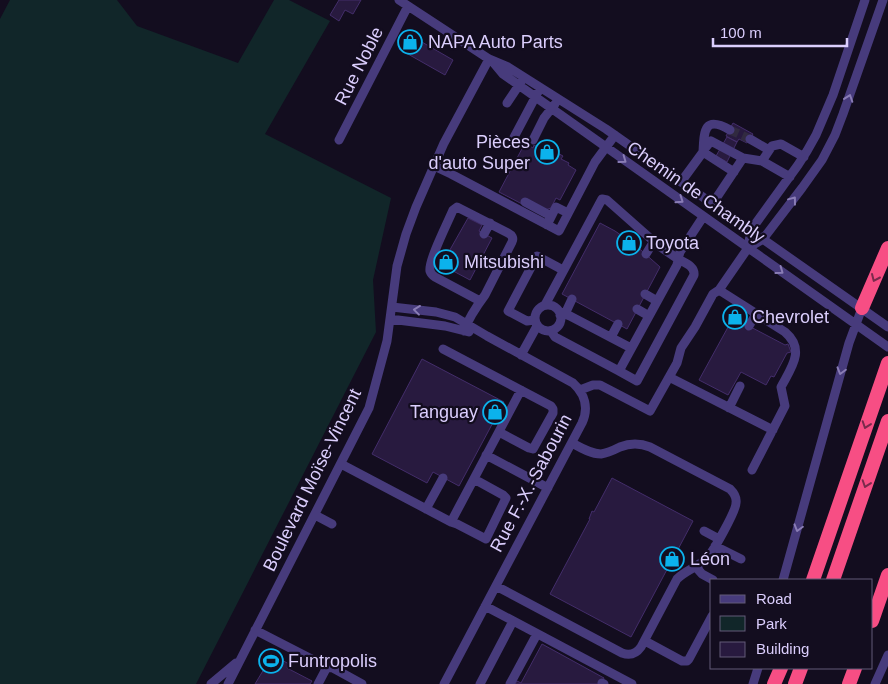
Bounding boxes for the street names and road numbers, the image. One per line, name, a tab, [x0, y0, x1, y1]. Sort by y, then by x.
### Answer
street label: Rue Noble	[331, 24, 387, 108]
street label: Chemin de Chambly	[623, 137, 769, 247]
street label: Boulevard Moïse-Vincent	[259, 385, 365, 575]
street label: Rue F.-X.-Sabourin	[486, 411, 576, 555]

